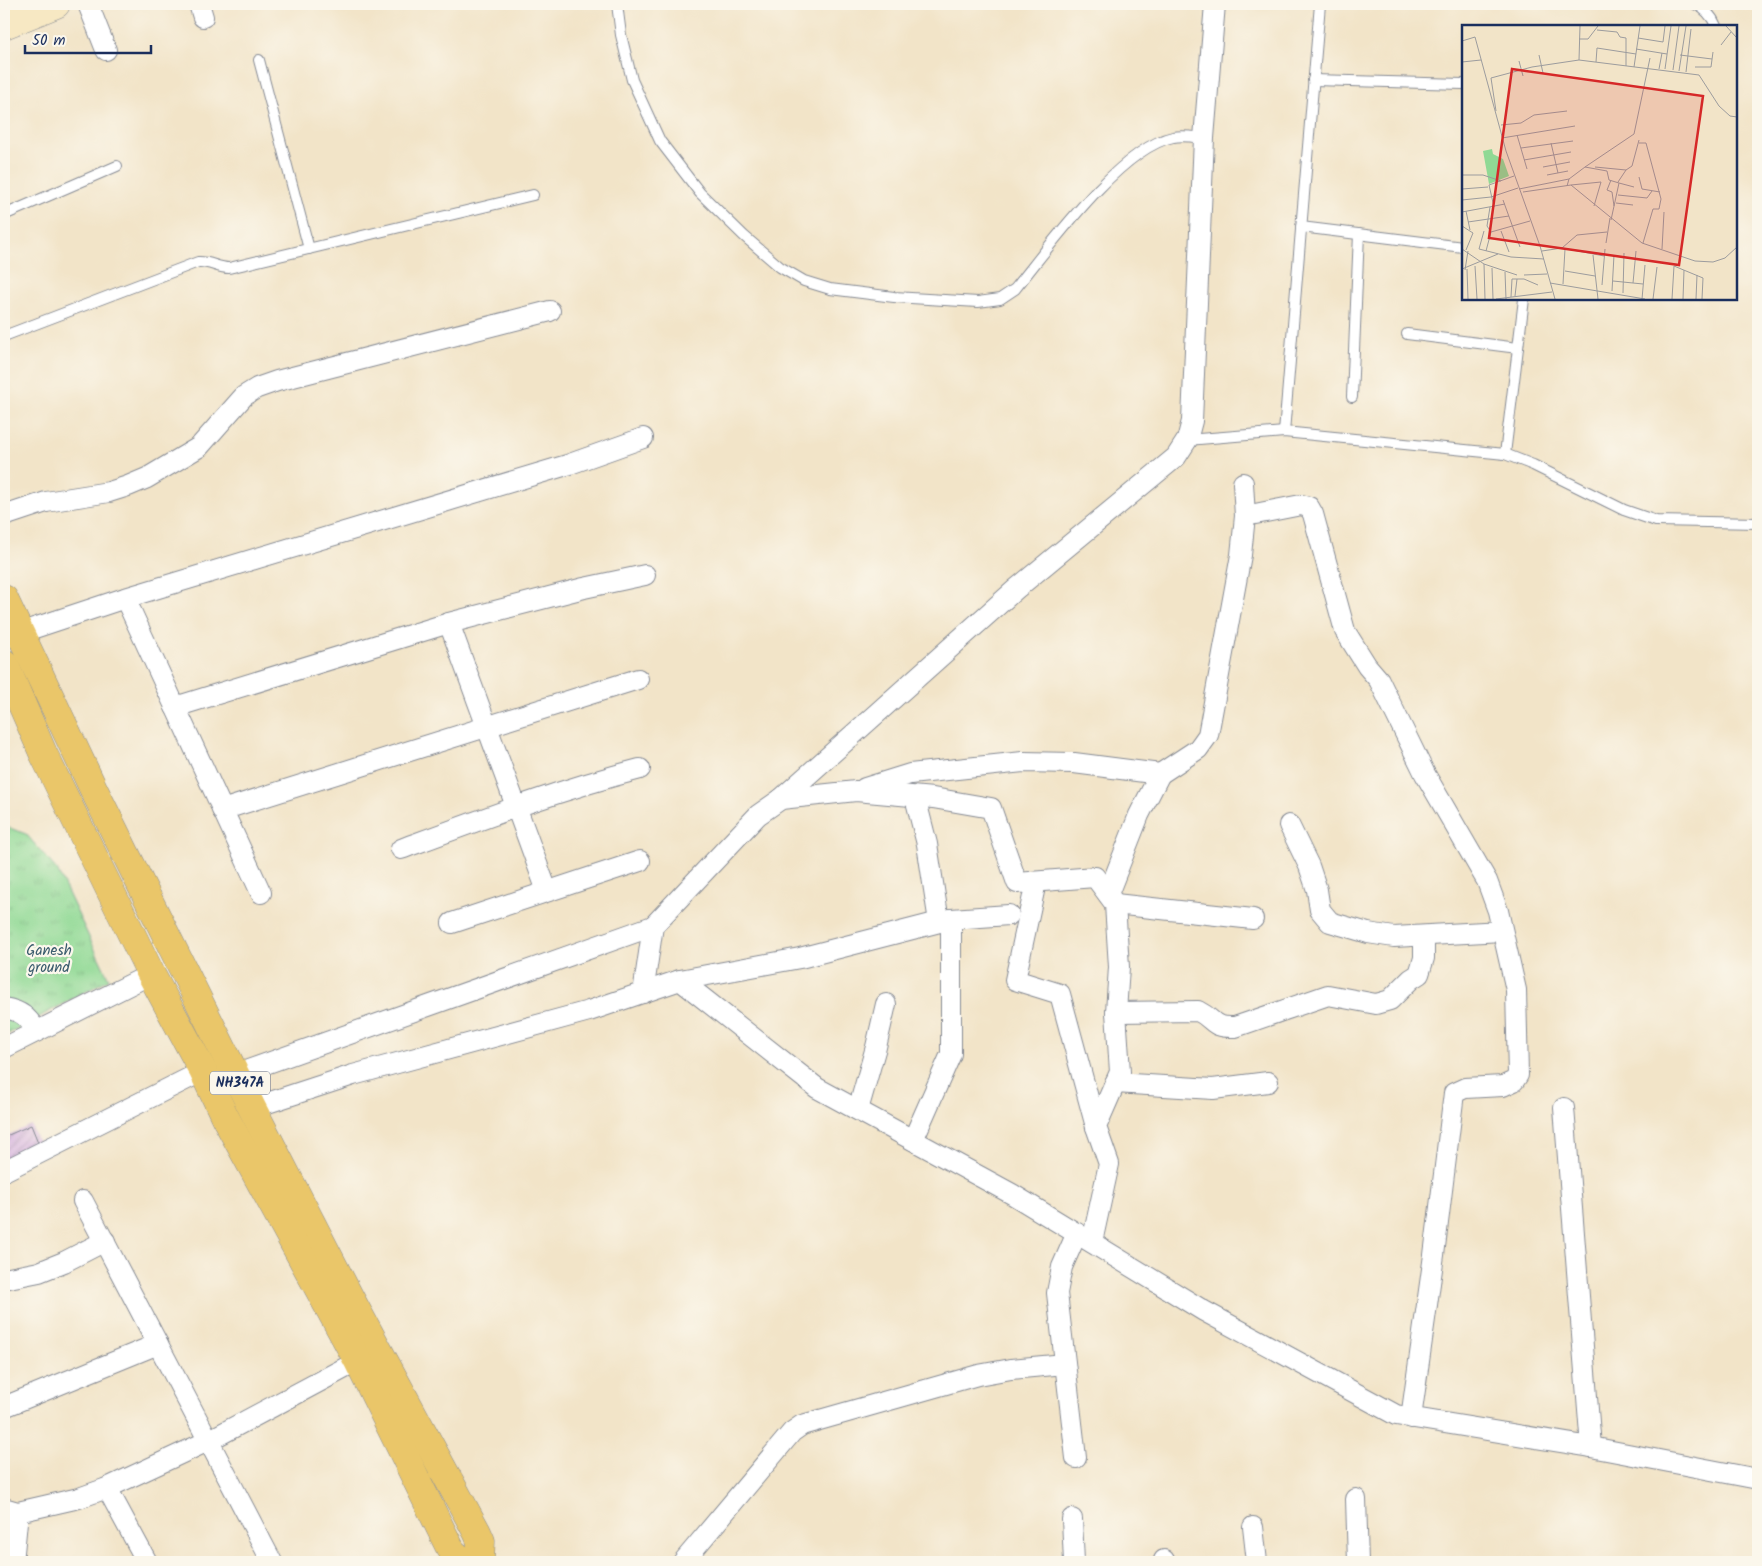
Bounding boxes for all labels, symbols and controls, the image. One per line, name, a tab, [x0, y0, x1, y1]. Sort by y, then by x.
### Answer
scale bar	[25, 22, 151, 54]
inset map	[1462, 25, 1737, 300]
text: 50 m	[32, 29, 66, 53]
park label: Ganesh ground	[26, 939, 72, 980]
road number: NH347A	[210, 1072, 270, 1094]

